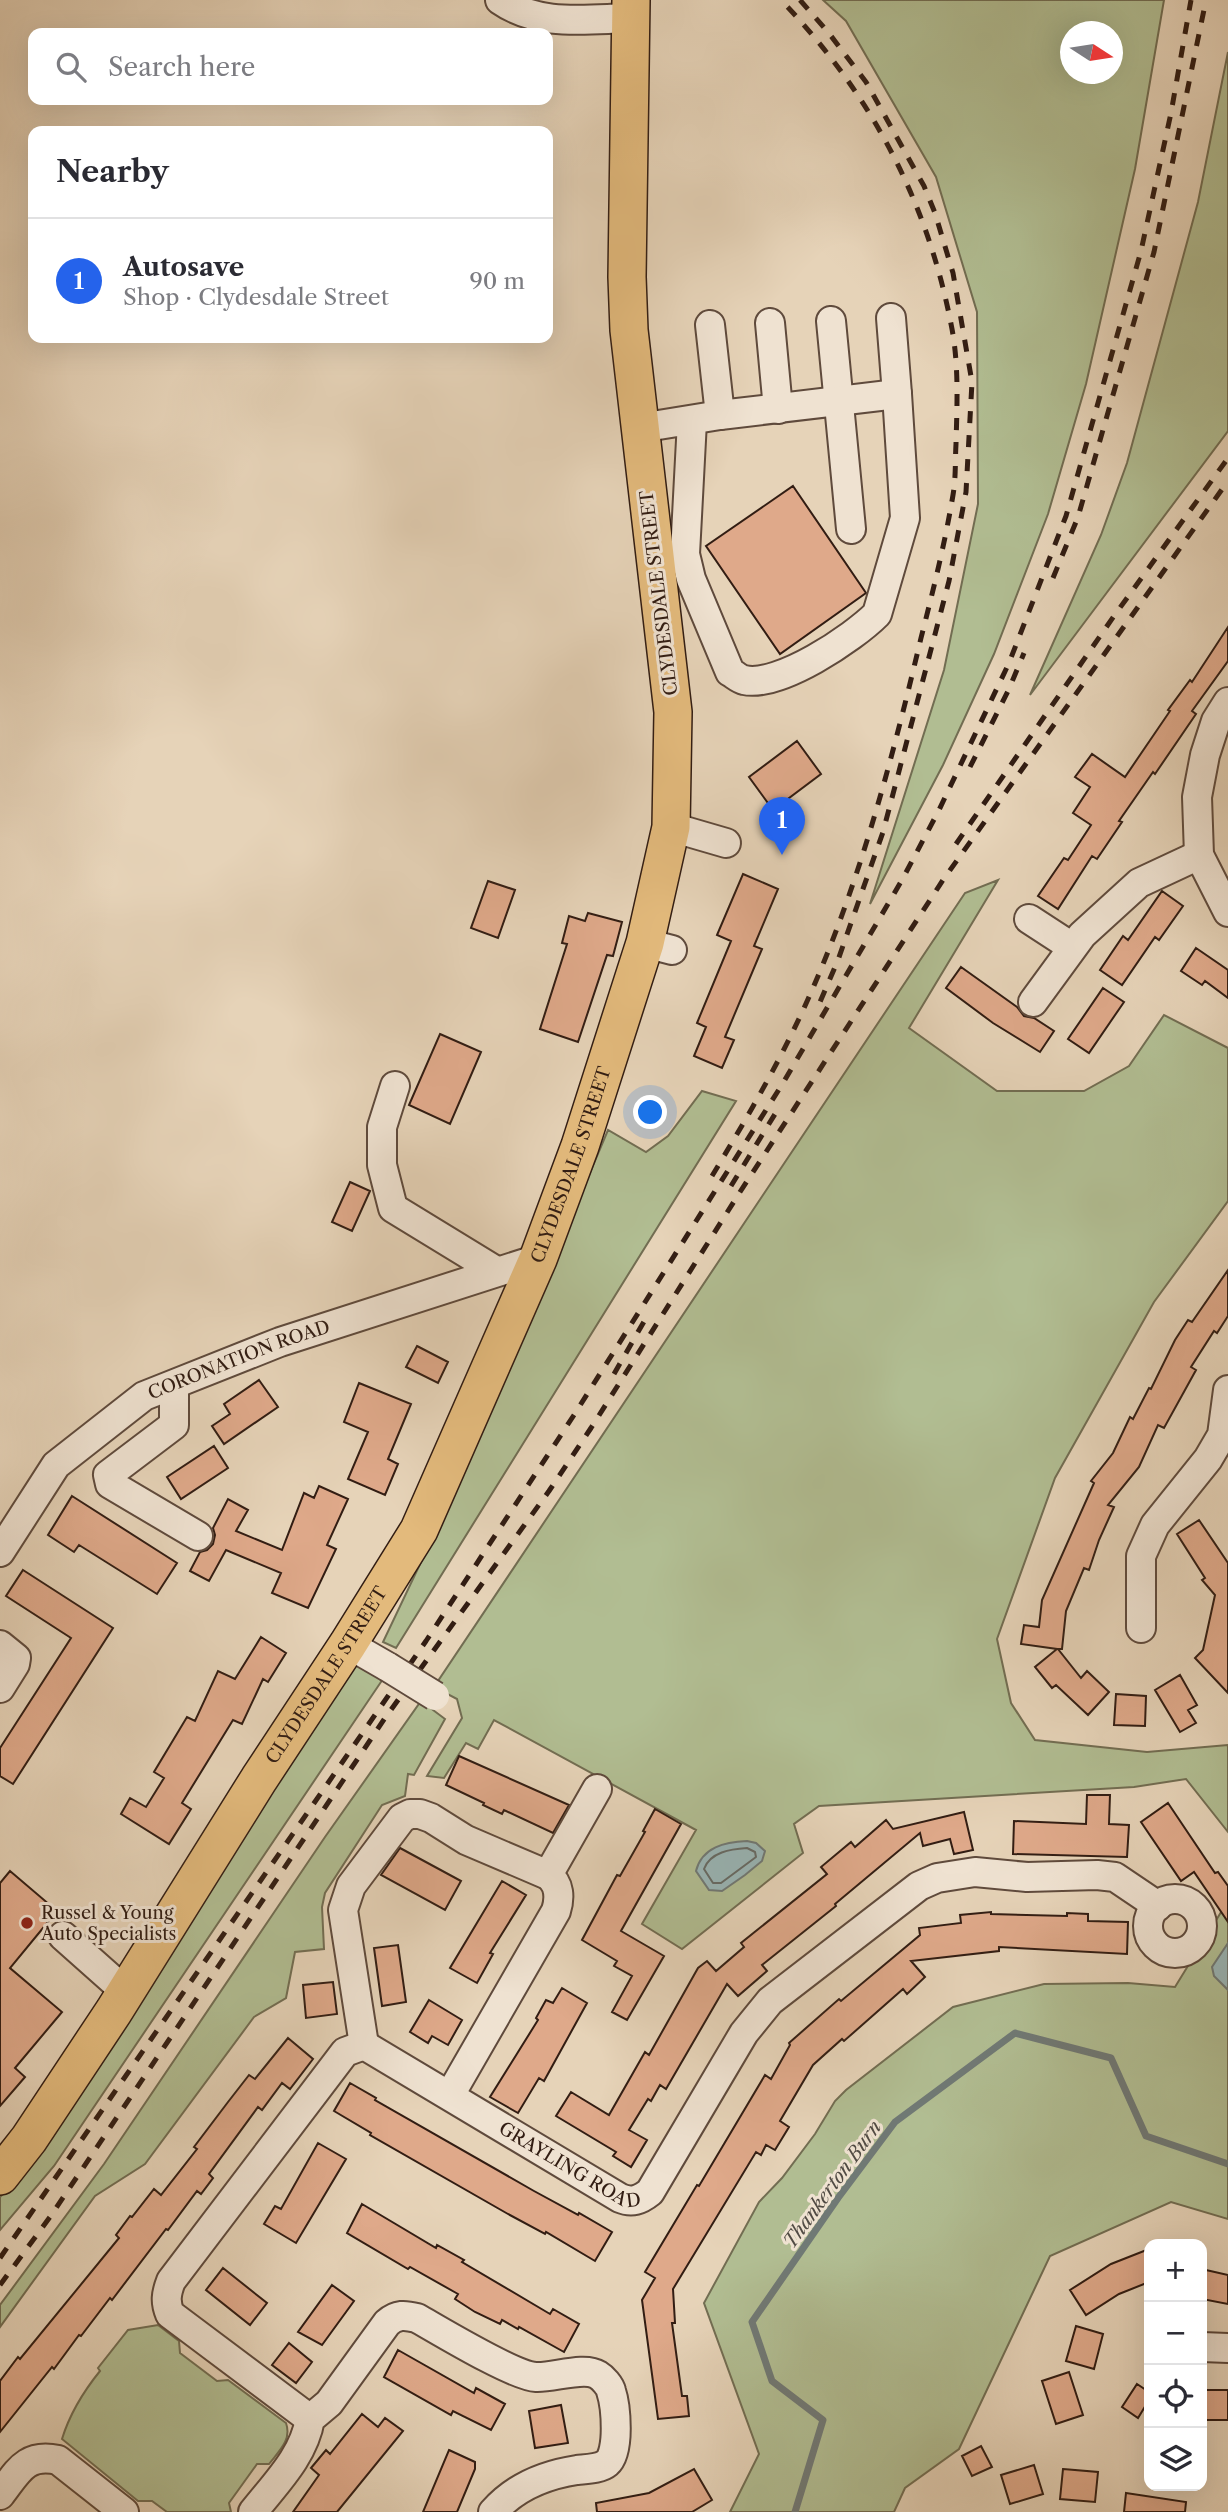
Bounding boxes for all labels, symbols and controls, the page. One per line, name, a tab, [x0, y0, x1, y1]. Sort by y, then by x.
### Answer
north arrow	[1060, 21, 1123, 84]
search box	[28, 28, 553, 105]
icon: search	[52, 48, 90, 86]
text: Search here	[108, 51, 255, 83]
text: Nearby	[56, 153, 169, 190]
text: Autosave	[123, 251, 244, 283]
text: 1	[74, 267, 84, 295]
text: 90 m	[469, 267, 525, 295]
text: Shop · Clydesdale Street	[123, 283, 389, 311]
street label: CLYDESDALE STREET	[635, 489, 683, 697]
pin: 1	[759, 797, 805, 855]
street label: CLYDESDALE STREET	[526, 1064, 616, 1266]
your location	[633, 1095, 667, 1129]
street label: CORONATION ROAD	[145, 1316, 333, 1404]
street label: CLYDESDALE STREET	[261, 1582, 392, 1768]
place label: Russel & Young Auto Specialists	[40, 1902, 176, 1945]
marker: Russel & Young Auto Specialists	[19, 1915, 35, 1931]
water label: Thankerton Burn	[778, 2116, 886, 2252]
street label: GRAYLING ROAD	[495, 2117, 642, 2212]
map controls	[1144, 2239, 1207, 2491]
button: +	[1144, 2239, 1207, 2302]
button: −	[1144, 2302, 1207, 2365]
button: locate	[1144, 2365, 1207, 2428]
button: layers	[1144, 2428, 1207, 2491]

